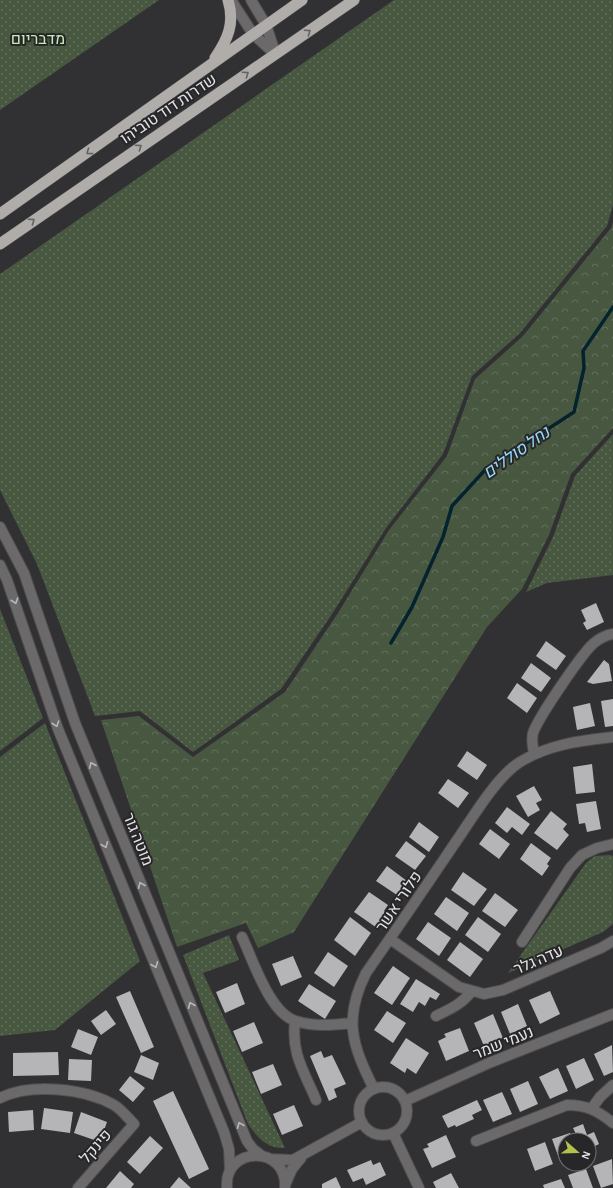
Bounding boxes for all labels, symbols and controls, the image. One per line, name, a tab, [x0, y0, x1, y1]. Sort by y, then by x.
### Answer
one-way arrow	[303, 30, 310, 37]
park label: מדבריום	[11, 31, 65, 47]
street label: שדרות דוד טוביהו	[118, 71, 220, 147]
one-way arrow	[242, 71, 249, 79]
one-way arrow	[134, 145, 141, 152]
one-way arrow	[86, 147, 93, 154]
one-way arrow	[27, 219, 34, 226]
water label: נחל סוללים	[480, 422, 554, 481]
one-way arrow	[10, 598, 18, 605]
one-way arrow	[52, 721, 60, 728]
one-way arrow	[88, 761, 96, 768]
street label: מוטה גור	[120, 811, 156, 868]
one-way arrow	[101, 841, 109, 848]
street label: פלורי אשר	[373, 868, 425, 935]
one-way arrow	[138, 881, 146, 888]
street label: עדה גלר	[511, 942, 565, 977]
one-way arrow	[150, 961, 158, 969]
one-way arrow	[187, 1002, 195, 1009]
street label: נעמי שמר	[471, 1024, 536, 1062]
one-way arrow	[237, 1122, 245, 1129]
street label: פינקל	[77, 1127, 115, 1167]
north arrow	[557, 1132, 597, 1172]
text: N	[579, 1150, 592, 1161]

